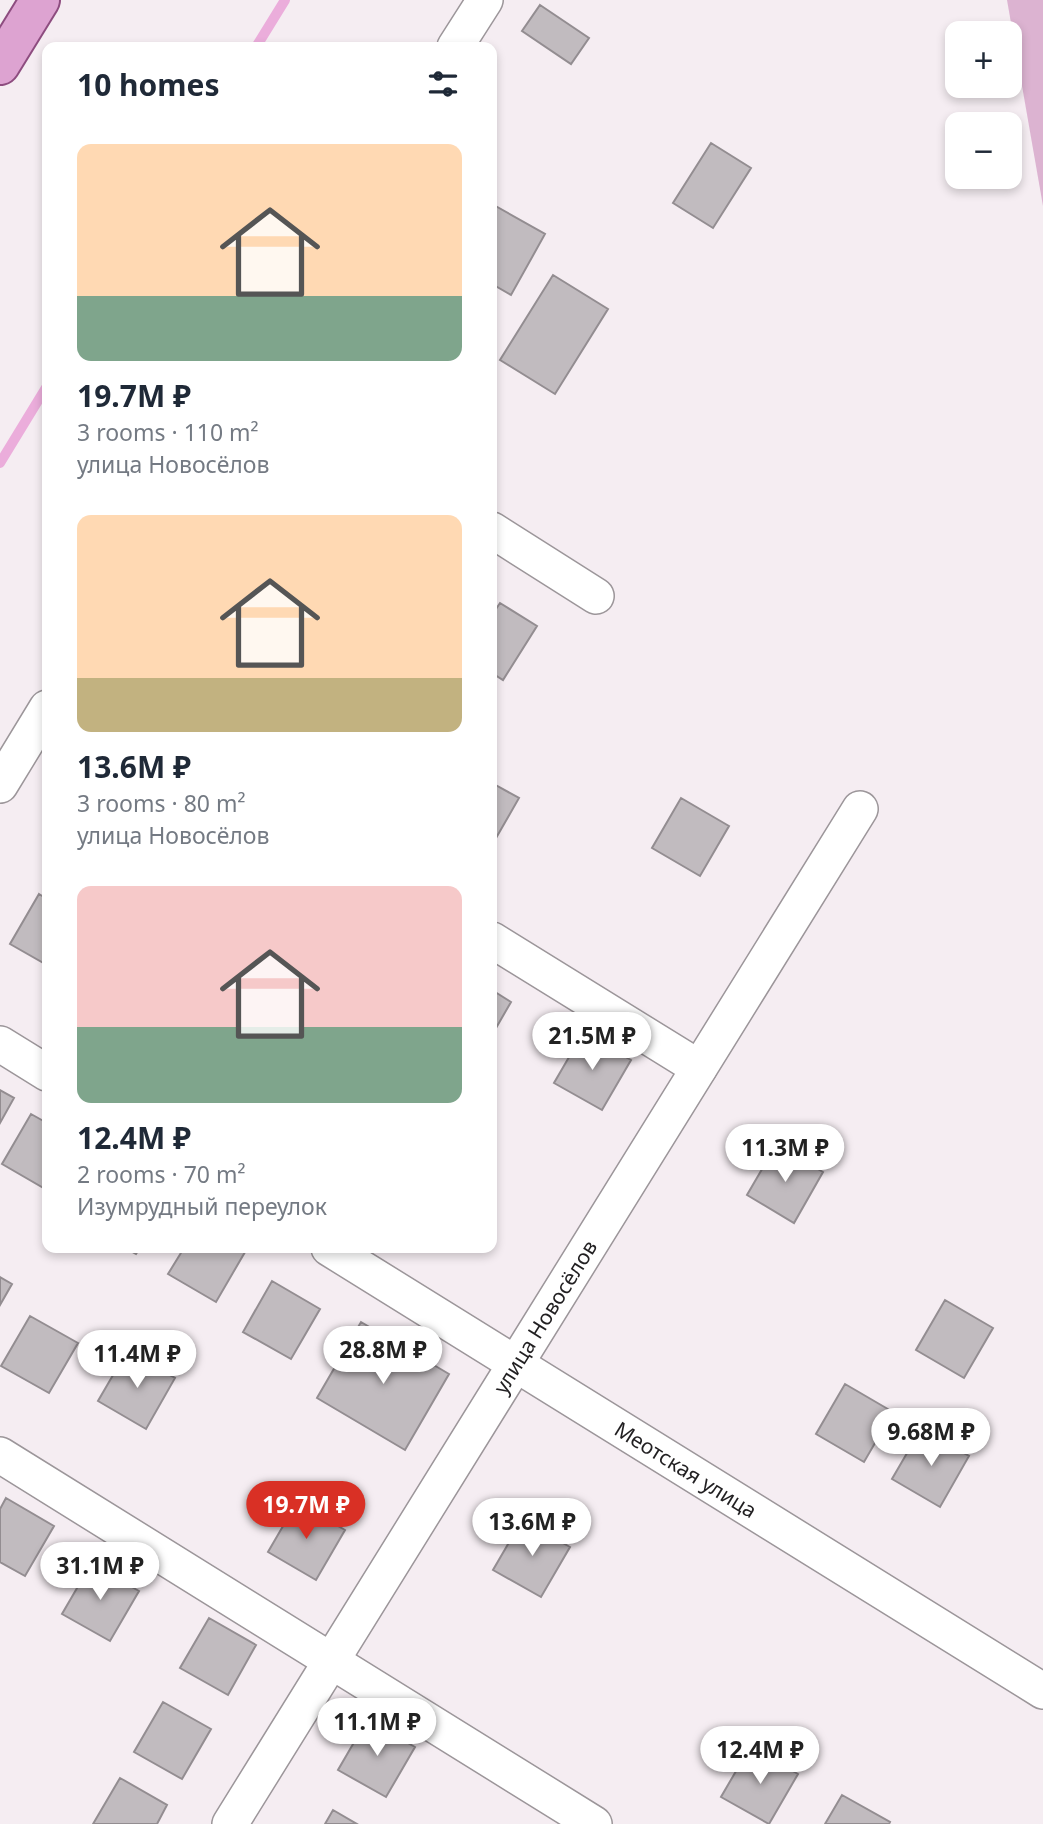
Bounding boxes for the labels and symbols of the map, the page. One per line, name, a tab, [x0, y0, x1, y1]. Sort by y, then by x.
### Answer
pin: 21.5M ₽	[527, 1012, 657, 1072]
pin: 11.3M ₽	[720, 1124, 850, 1184]
street label: улица Новосёлов	[487, 1235, 603, 1399]
pin: 28.8M ₽	[318, 1326, 448, 1386]
pin: 11.4M ₽	[72, 1330, 202, 1390]
pin: 9.68M ₽	[866, 1408, 996, 1468]
street label: Меотская улица	[610, 1415, 762, 1524]
pin: 19.7M ₽	[241, 1482, 371, 1541]
pin: 13.6M ₽	[467, 1498, 597, 1558]
pin: 31.1M ₽	[35, 1542, 165, 1602]
pin: 11.1M ₽	[312, 1698, 442, 1758]
pin: 12.4M ₽	[695, 1726, 825, 1786]

